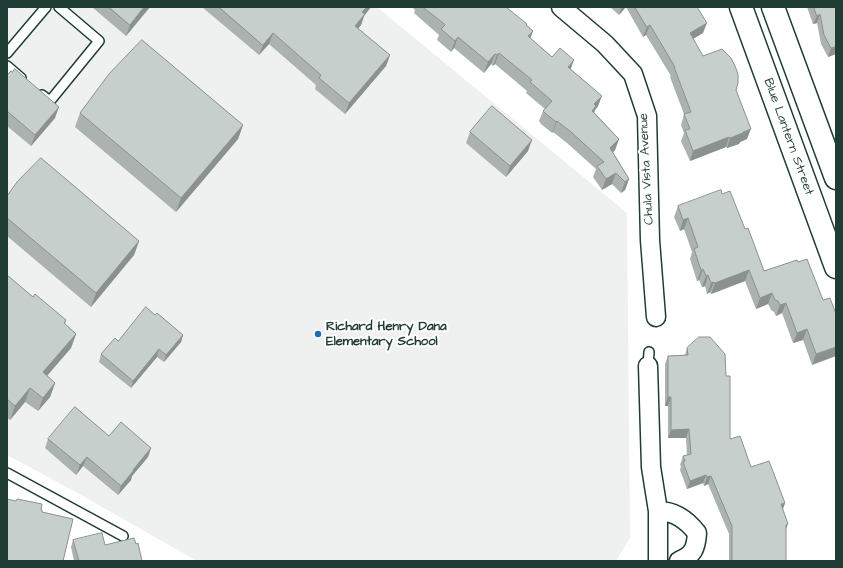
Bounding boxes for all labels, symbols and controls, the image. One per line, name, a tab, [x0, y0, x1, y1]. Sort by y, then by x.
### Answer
street label: Blue Lantern Street	[760, 76, 816, 198]
street label: Chula Vista Avenue	[636, 113, 658, 225]
place label: Richard Henry Dana Elementary School	[326, 319, 447, 350]
marker: Richard Henry Dana Elementary School	[313, 329, 323, 339]

